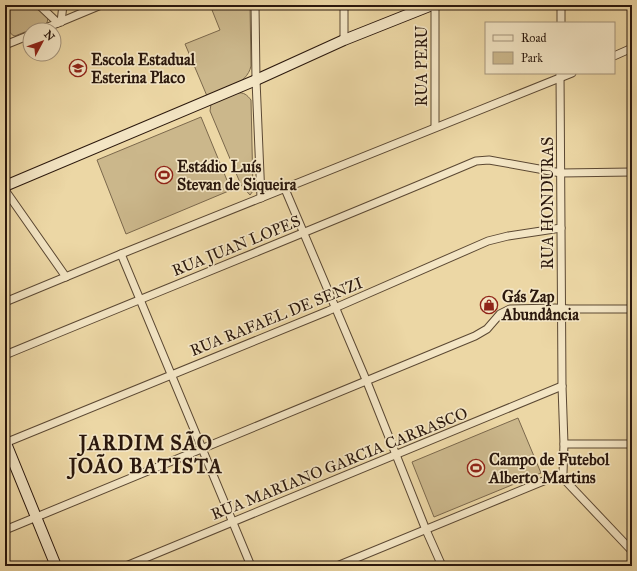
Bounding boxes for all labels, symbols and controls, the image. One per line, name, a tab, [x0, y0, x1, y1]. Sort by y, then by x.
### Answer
north arrow	[22, 22, 62, 62]
legend	[485, 22, 615, 74]
street label: RUA PERU	[412, 25, 431, 106]
text: N	[41, 28, 58, 44]
text: Road	[521, 31, 547, 45]
place label: Escola Estadual Esterina Placo	[91, 50, 196, 87]
text: Park	[521, 51, 543, 65]
school or university icon: Escola Estadual Esterina Placo	[68, 58, 88, 78]
street label: RUA HONDURAS	[538, 137, 557, 269]
place label: Estádio Luís Stevan de Siqueira	[177, 157, 298, 195]
sports icon: Estádio Luís Stevan de Siqueira	[154, 165, 174, 185]
street label: RUA JUAN LOPES	[169, 211, 304, 281]
street label: RUA RAFAEL DE SENZI	[187, 273, 365, 360]
place label: Gás Zap Abundância	[501, 287, 580, 324]
shop icon: Gás Zap Abundância	[479, 295, 499, 315]
street label: RUA MARIANO GARCIA CARRASCO	[208, 403, 470, 524]
district label: JARDIM SÃO JOÃO BATISTA	[66, 430, 223, 480]
place label: Campo de Futebol Alberto Martins	[488, 450, 610, 487]
sports icon: Campo de Futebol Alberto Martins	[466, 458, 486, 478]

